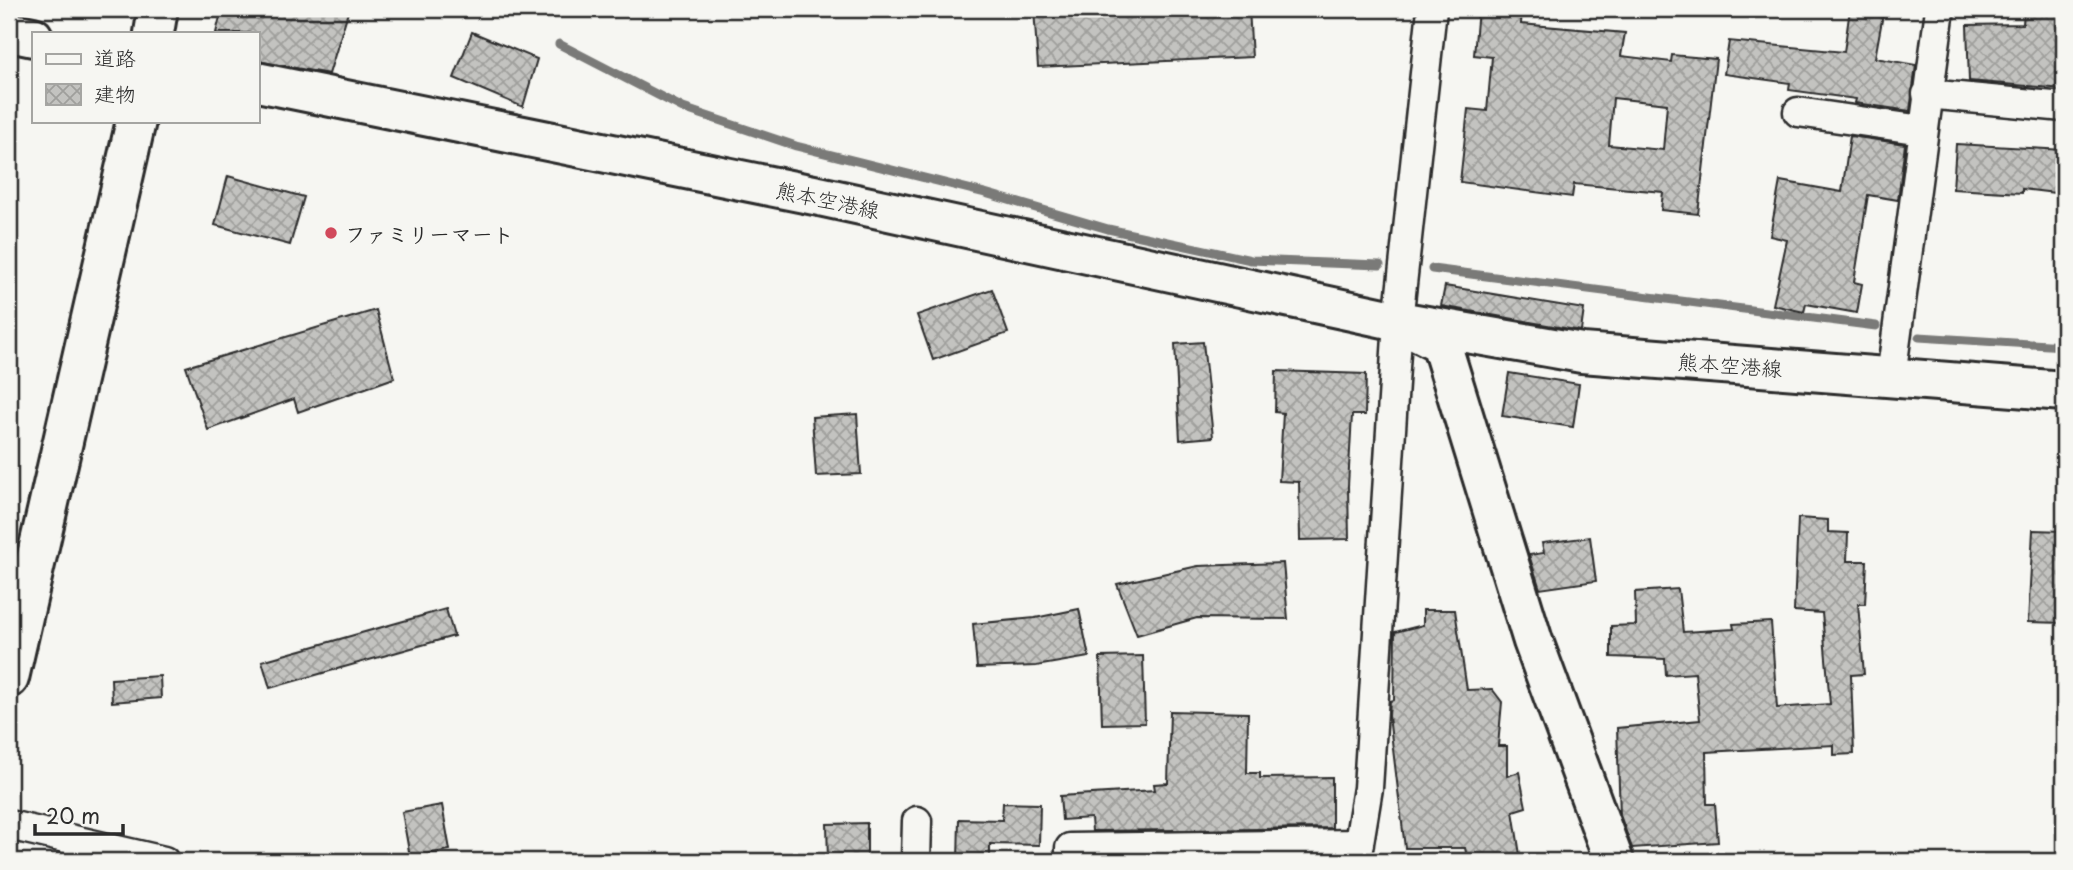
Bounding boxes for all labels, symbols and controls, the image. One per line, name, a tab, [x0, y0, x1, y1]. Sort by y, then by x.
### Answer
legend	[32, 32, 259, 122]
text: 道路	[94, 41, 136, 73]
text: 建物	[94, 77, 136, 109]
street label: 熊本空港線	[773, 172, 883, 226]
place label: ファミリーマート	[345, 217, 514, 249]
marker: ファミリーマート	[323, 225, 339, 241]
street label: 熊本空港線	[1677, 344, 1783, 384]
scale bar	[35, 793, 122, 837]
text: 20 m	[46, 799, 100, 831]

